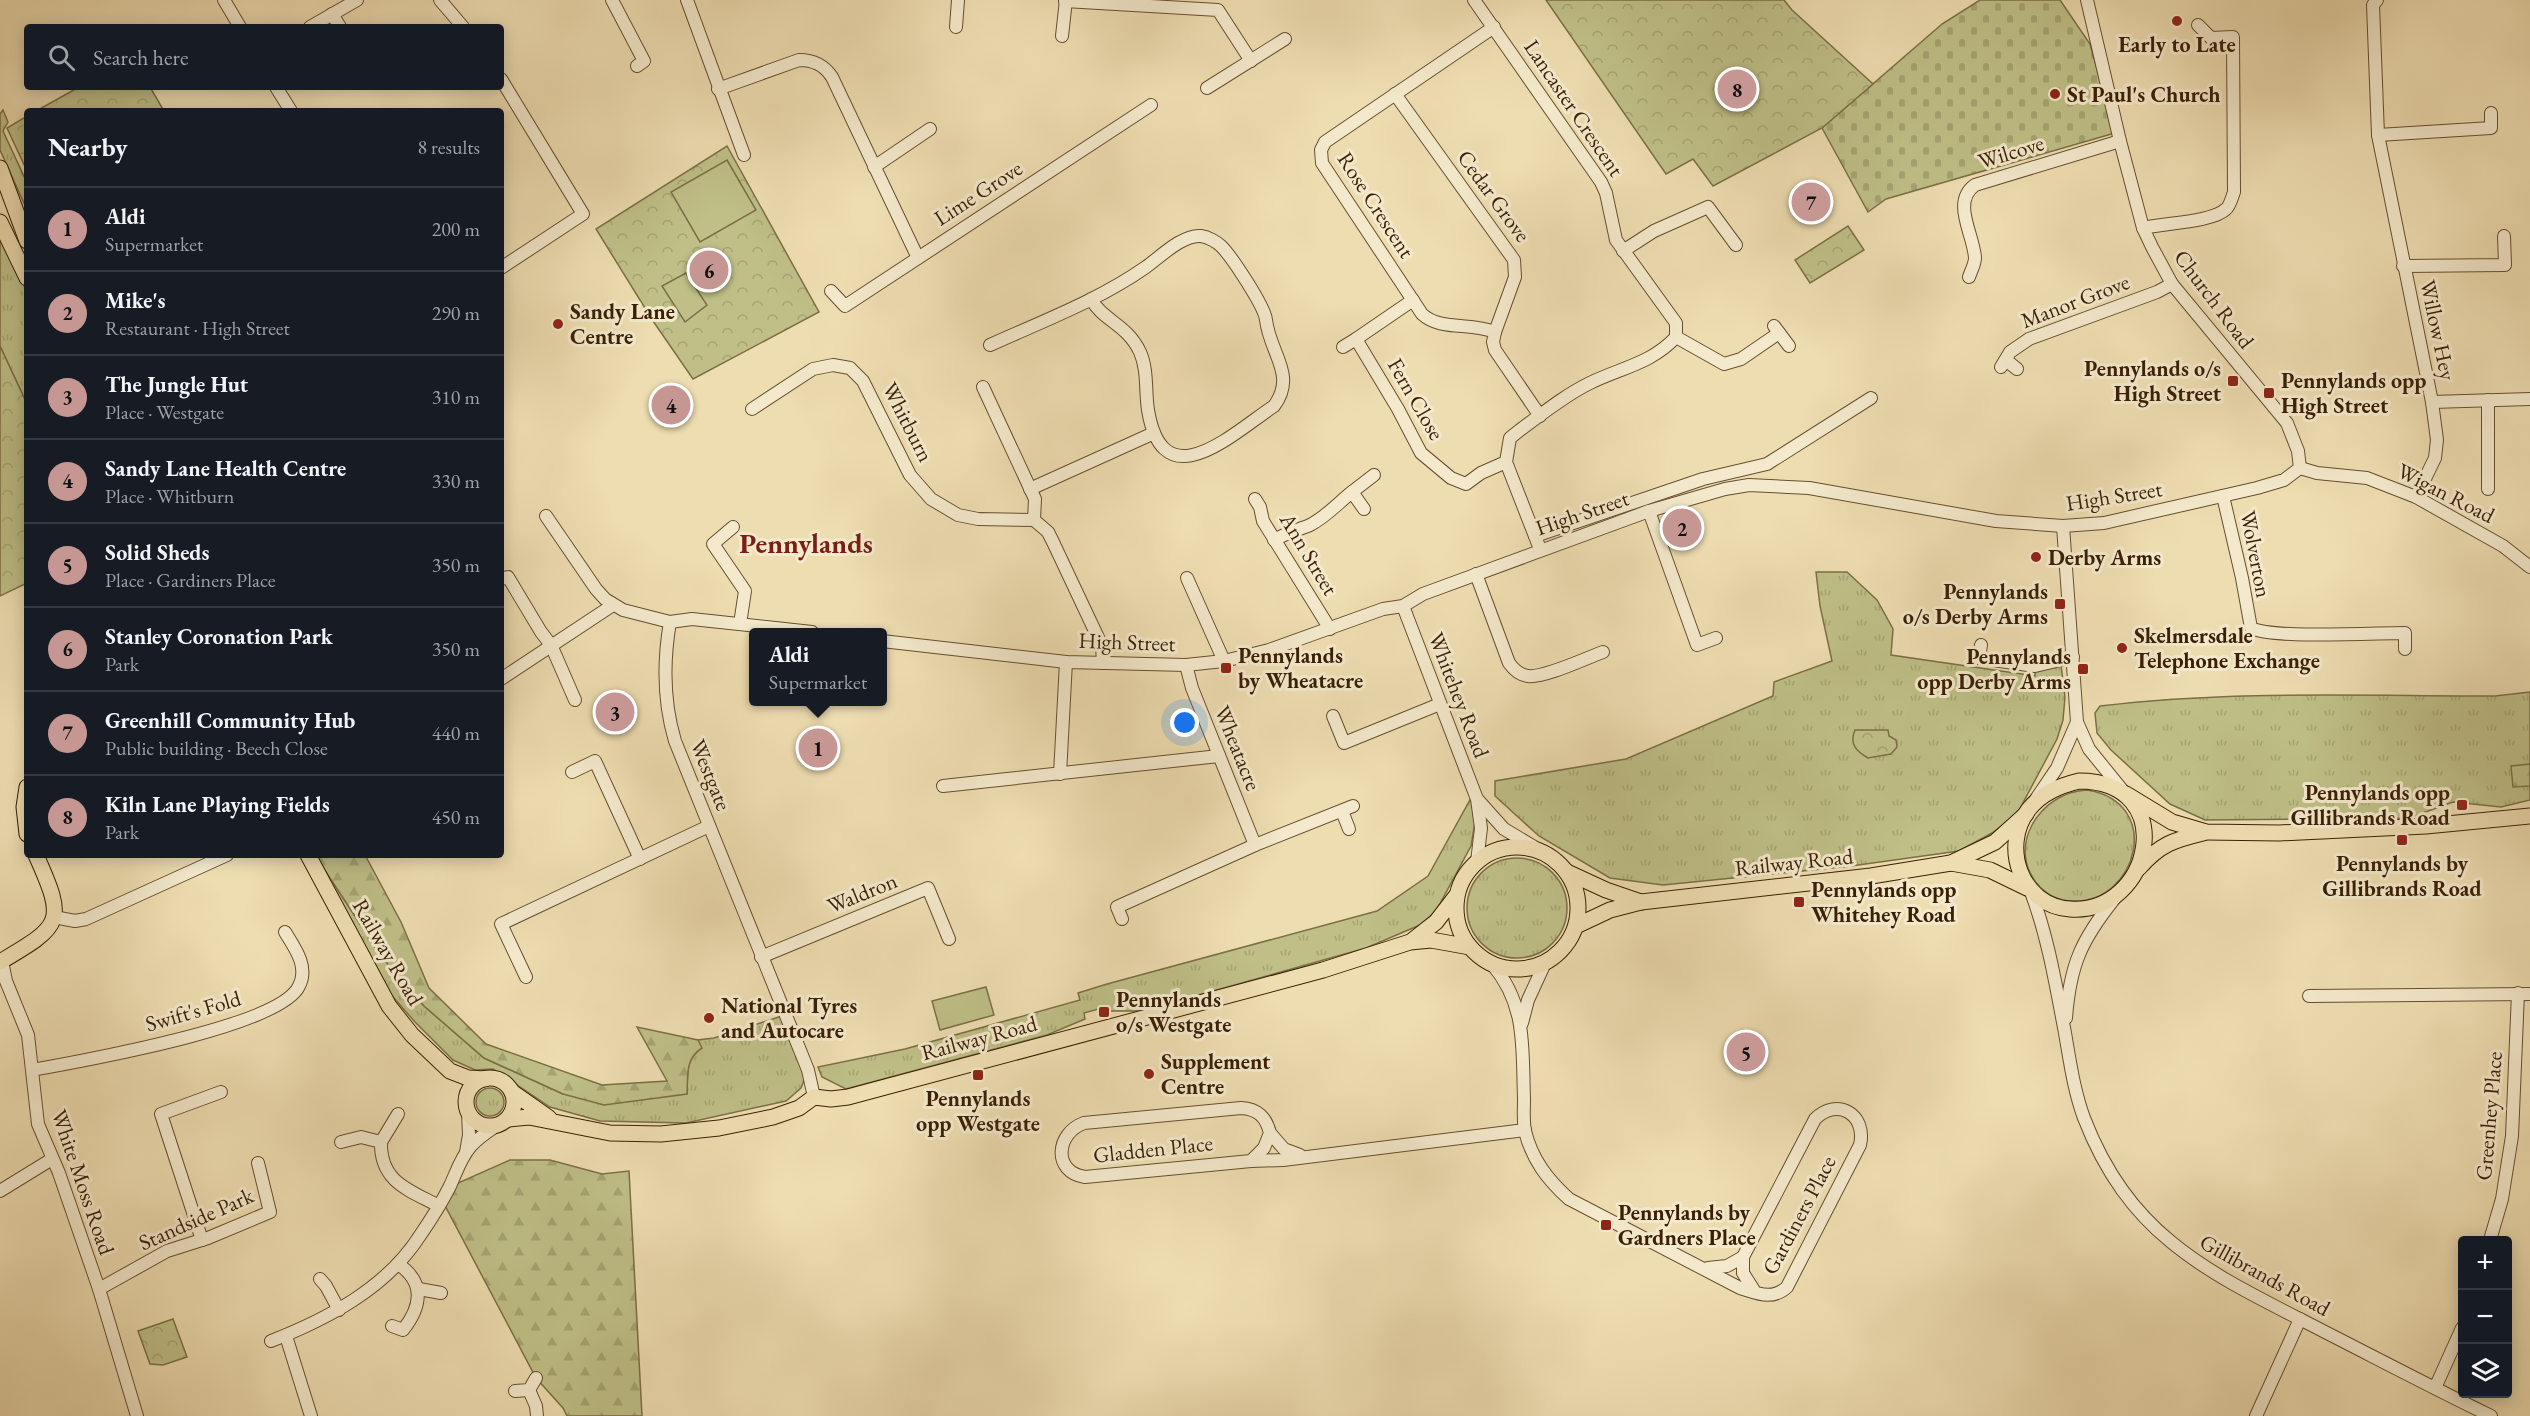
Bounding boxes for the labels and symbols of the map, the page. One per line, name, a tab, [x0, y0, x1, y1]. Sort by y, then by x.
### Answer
marker: Early to Late	[2170, 14, 2184, 28]
place label: Early to Late	[2118, 30, 2236, 59]
street label: Lancaster Crescent	[1517, 34, 1631, 182]
pin: 8	[1718, 66, 1756, 112]
place label: St Paul's Church	[2067, 80, 2221, 109]
marker: St Paul's Church	[2048, 87, 2062, 101]
street label: Wilcove	[1975, 128, 2048, 176]
street label: Cedar Grove	[1451, 144, 1537, 248]
street label: Rose Crescent	[1331, 146, 1421, 264]
street label: Lime Grove	[928, 153, 1028, 232]
pin: 7	[1792, 180, 1830, 224]
street label: Church Road	[2167, 244, 2261, 355]
pin: 6	[690, 248, 728, 292]
street label: Manor Grove	[2017, 267, 2134, 335]
street label: Willow Hey	[2413, 277, 2463, 383]
place label: Sandy Lane Centre	[570, 297, 675, 351]
marker: Sandy Lane Centre	[551, 317, 565, 331]
street label: Fern Close	[1381, 353, 1451, 446]
place label: Pennylands o/s High Street	[2084, 354, 2222, 408]
place label: Pennylands opp High Street	[2281, 366, 2426, 420]
marker: Pennylands o/s High Street	[2226, 374, 2240, 388]
street label: Whitburn	[876, 377, 941, 467]
pin: 4	[652, 382, 690, 428]
marker: Pennylands opp High Street	[2262, 386, 2276, 400]
street label: Wigan Road	[2392, 456, 2500, 530]
street label: High Street	[2064, 474, 2164, 518]
street label: High Street	[1531, 483, 1633, 542]
pin: 2	[1662, 506, 1702, 550]
street label: Ann Street	[1273, 507, 1345, 601]
street label: Wolverton	[2233, 508, 2279, 600]
district label: Pennylands	[739, 525, 873, 561]
place label: Derby Arms	[2048, 543, 2161, 572]
marker: Derby Arms	[2029, 550, 2043, 564]
place label: Pennylands o/s Derby Arms	[1903, 577, 2048, 631]
marker: Pennylands o/s Derby Arms	[2053, 597, 2067, 611]
place label: Skelmersdale Telephone Exchange	[2134, 621, 2320, 675]
street label: High Street	[1078, 626, 1176, 658]
street label: Whitehey Road	[1422, 628, 1497, 763]
place label: Pennylands by Wheatacre	[1238, 641, 1363, 695]
marker: Skelmersdale Telephone Exchange	[2115, 641, 2129, 655]
place label: Pennylands opp Derby Arms	[1917, 642, 2071, 696]
marker: Pennylands by Wheatacre	[1219, 661, 1233, 675]
marker: Pennylands opp Derby Arms	[2076, 662, 2090, 676]
pin: 3	[596, 690, 634, 734]
street label: Wheatacre	[1208, 701, 1268, 795]
your location	[1170, 708, 1199, 737]
pin: 1	[798, 726, 838, 771]
street label: Westgate	[684, 735, 739, 815]
place label: Pennylands opp Gillibrands Road	[2291, 778, 2450, 832]
marker: Pennylands opp Gillibrands Road	[2455, 798, 2469, 812]
marker: Pennylands by Gillibrands Road	[2395, 833, 2409, 847]
street label: Railway Road	[1734, 841, 1855, 883]
place label: Pennylands by Gillibrands Road	[2322, 849, 2482, 903]
street label: Waldron	[823, 866, 902, 920]
place label: Pennylands opp Whitehey Road	[1811, 875, 1956, 929]
street label: Railway Road	[346, 893, 431, 1011]
marker: Pennylands opp Whitehey Road	[1792, 895, 1806, 909]
street label: Swift's Fold	[142, 983, 245, 1038]
place label: Pennylands o/s Westgate	[1116, 985, 1231, 1039]
place label: National Tyres and Autocare	[721, 991, 857, 1045]
marker: Pennylands o/s Westgate	[1097, 1005, 1111, 1019]
street label: Railway Road	[918, 1008, 1041, 1067]
marker: National Tyres and Autocare	[702, 1011, 716, 1025]
pin: 5	[1726, 1030, 1766, 1074]
place label: Supplement Centre	[1161, 1047, 1271, 1101]
street label: Greenhey Place	[2469, 1050, 2509, 1182]
marker: Supplement Centre	[1142, 1067, 1156, 1081]
marker: Pennylands opp Westgate	[971, 1068, 985, 1082]
place label: Pennylands opp Westgate	[916, 1084, 1040, 1138]
street label: White Moss Road	[45, 1106, 122, 1259]
street label: Gladden Place	[1092, 1128, 1215, 1170]
street label: Gardiners Place	[1755, 1150, 1843, 1280]
street label: Standside Park	[134, 1181, 259, 1257]
place label: Pennylands by Gardners Place	[1618, 1198, 1756, 1252]
marker: Pennylands by Gardners Place	[1599, 1218, 1613, 1232]
street label: Gillibrands Road	[2194, 1227, 2336, 1323]

